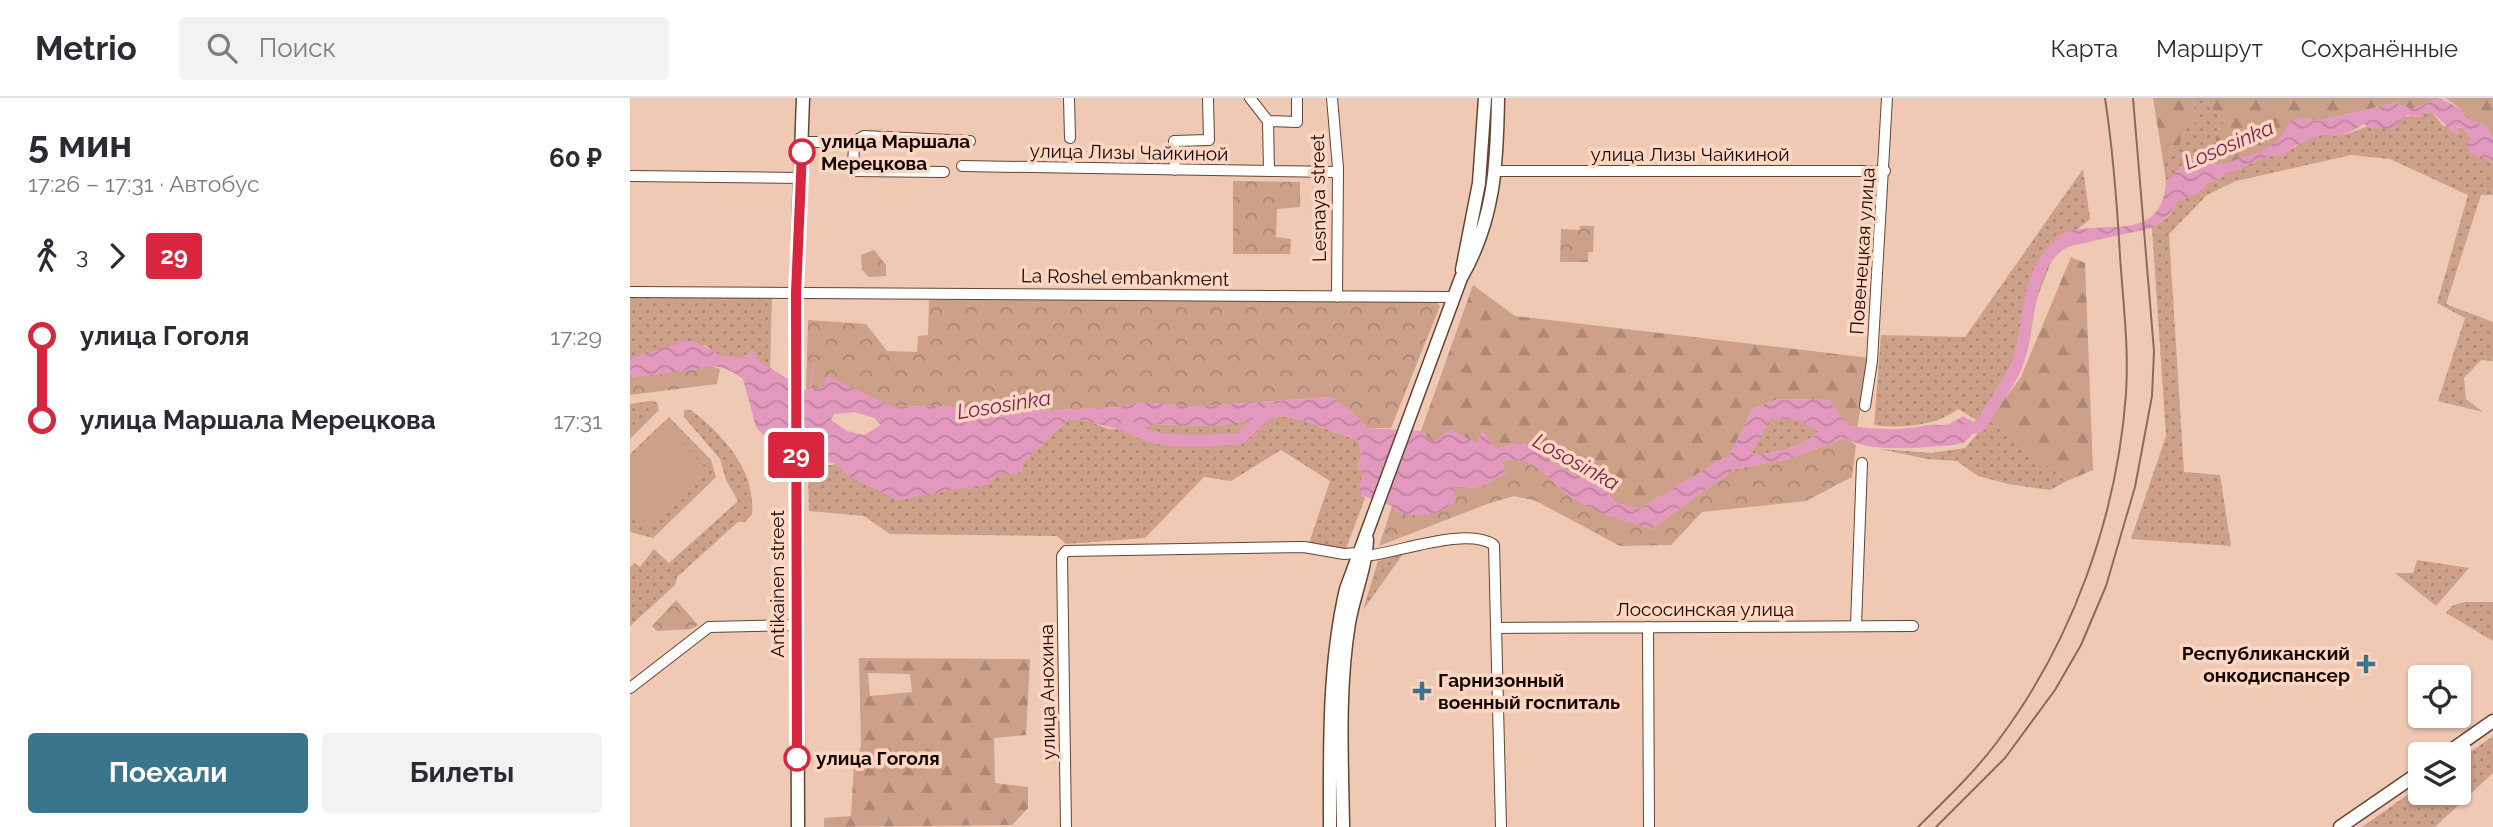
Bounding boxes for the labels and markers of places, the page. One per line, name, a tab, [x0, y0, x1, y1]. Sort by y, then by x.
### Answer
place label: улица Маршала Мерецкова	[821, 130, 970, 174]
marker: улица Маршала Мерецкова	[789, 139, 815, 165]
place label: Республиканский онкодиспансер	[2182, 642, 2350, 686]
marker: Республиканский онкодиспансер	[2356, 654, 2376, 674]
place label: Гарнизонный военный госпиталь	[1438, 669, 1620, 713]
marker: Гарнизонный военный госпиталь	[1412, 681, 1432, 701]
marker: улица Гоголя	[784, 745, 810, 771]
place label: улица Гоголя	[816, 747, 940, 769]

